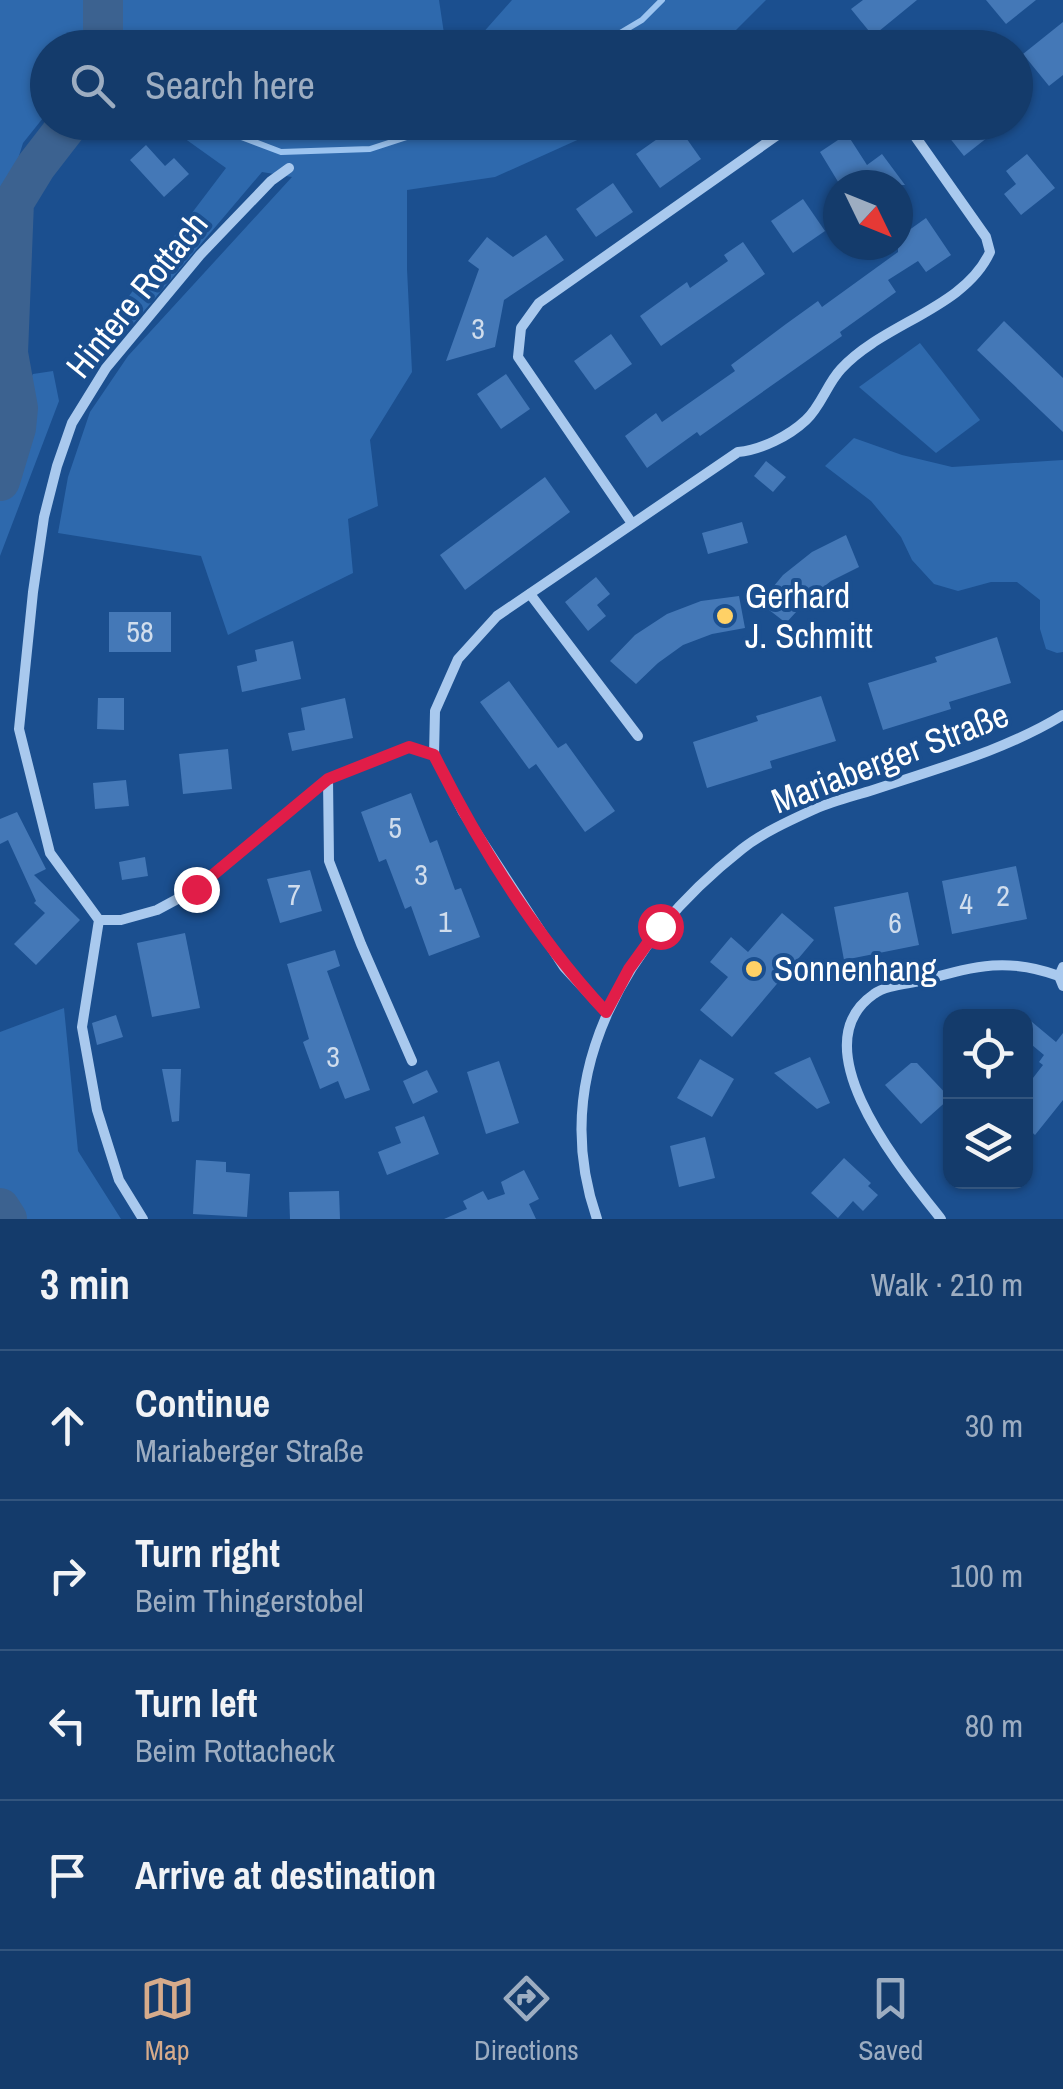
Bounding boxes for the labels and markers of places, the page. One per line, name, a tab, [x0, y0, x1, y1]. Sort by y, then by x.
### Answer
place label: Gerhard J. Schmitt	[745, 572, 873, 659]
marker: Gerhard J. Schmitt	[714, 605, 736, 627]
place label: Sonnenhang	[774, 945, 937, 992]
marker: Sonnenhang	[743, 958, 765, 980]

